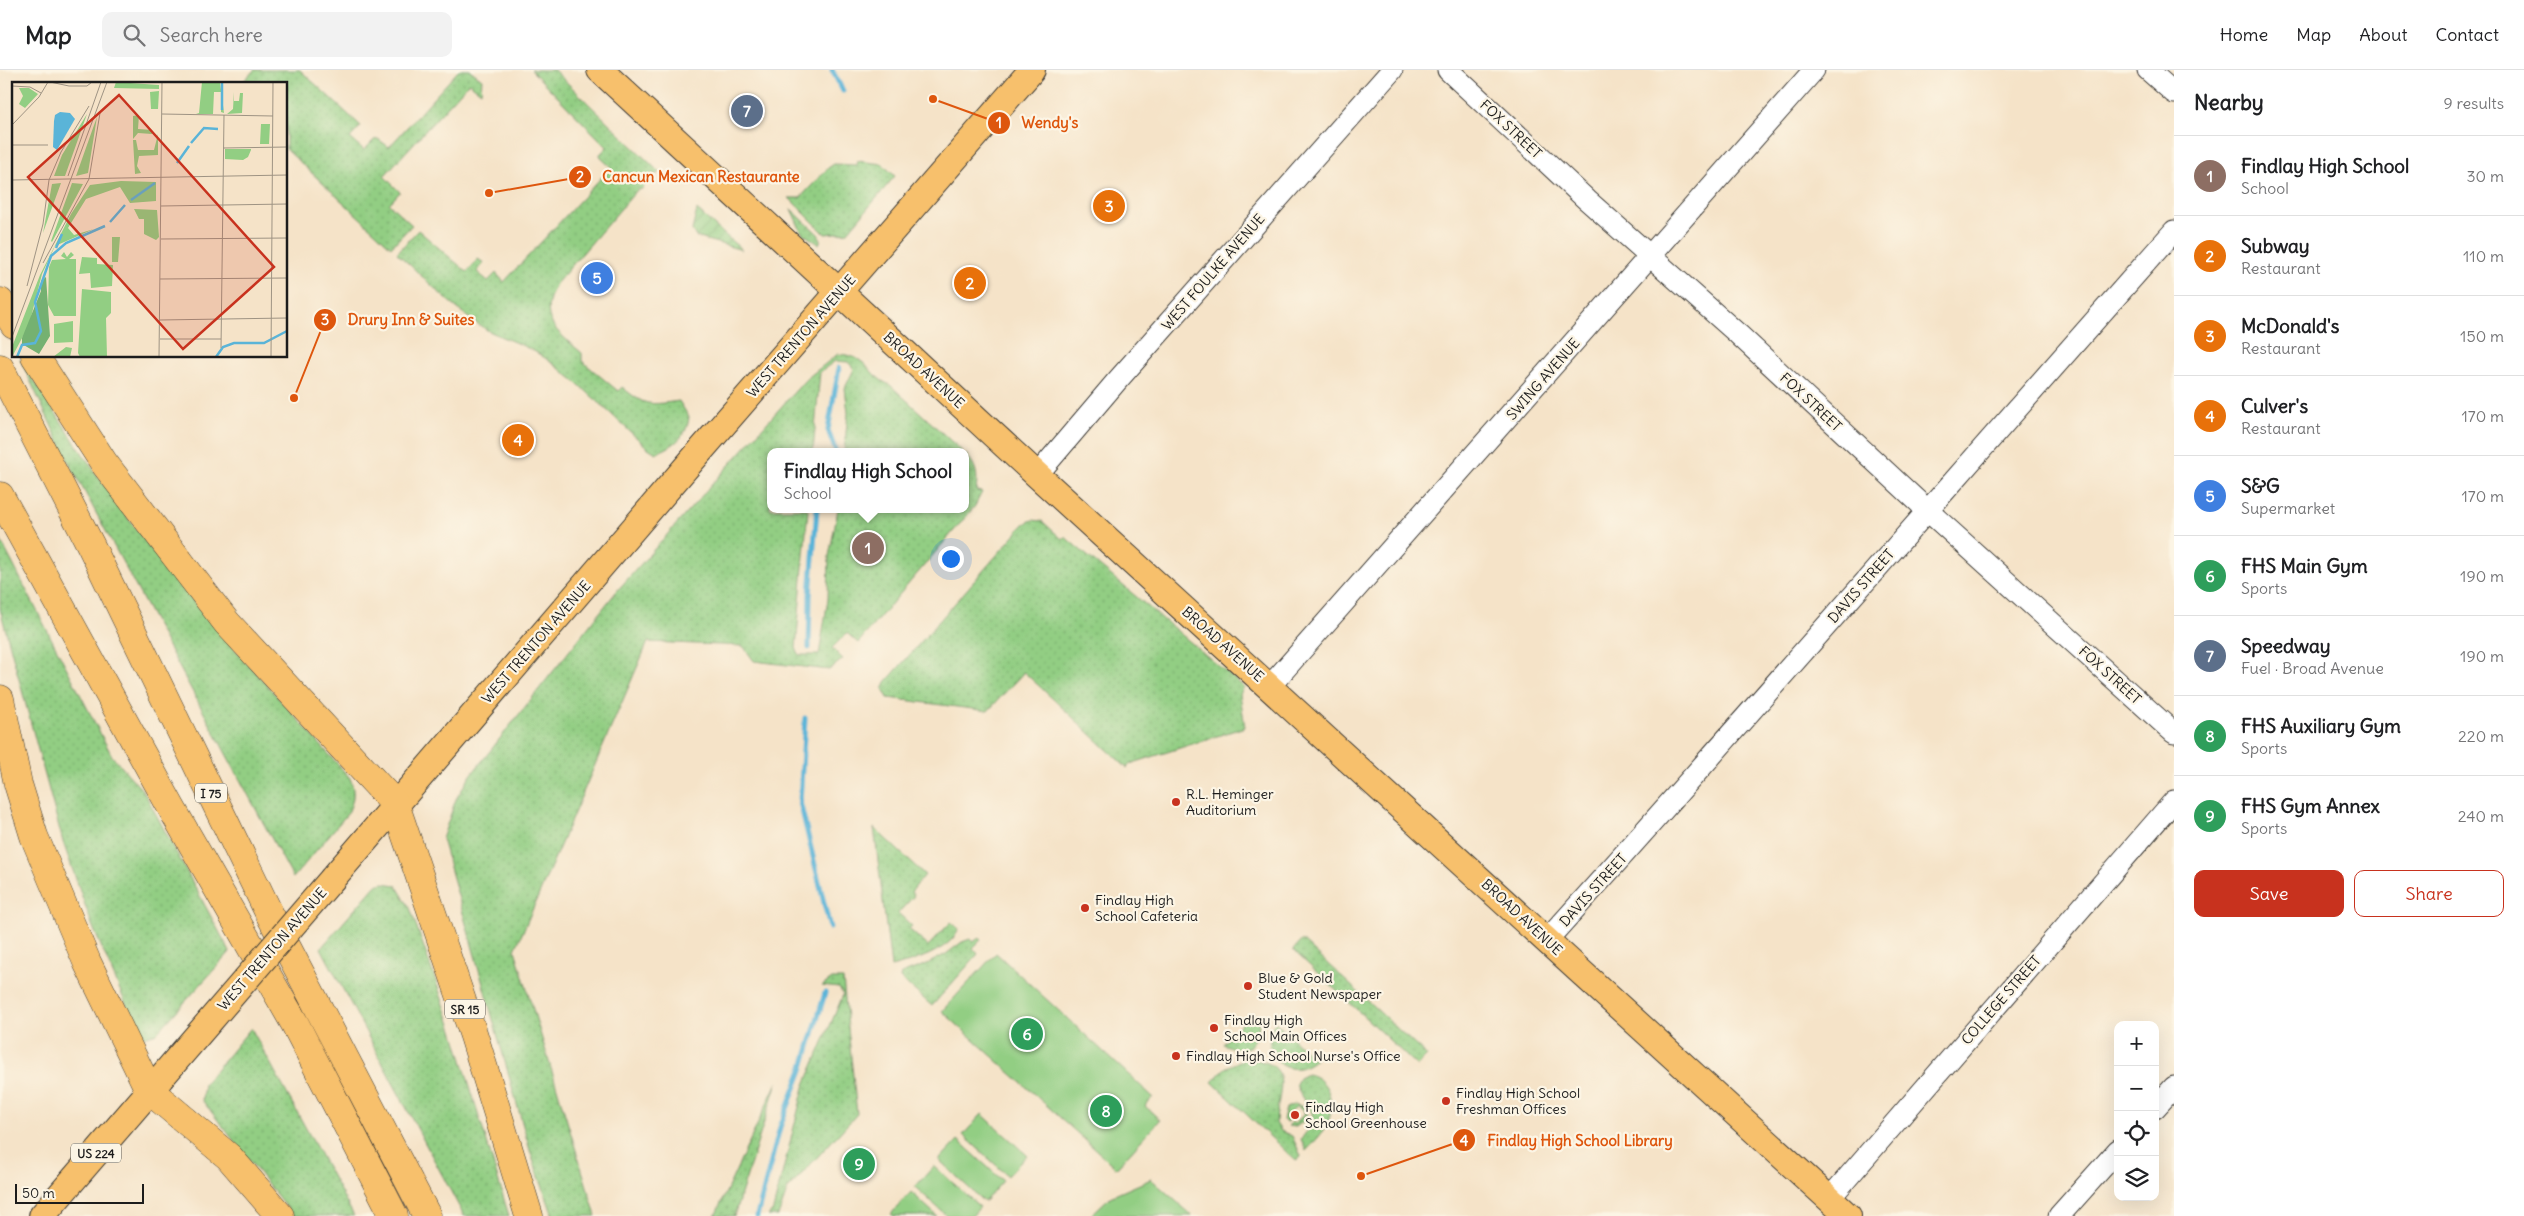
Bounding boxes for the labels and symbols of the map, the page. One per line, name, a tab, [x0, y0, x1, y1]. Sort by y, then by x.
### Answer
inset map	[12, 82, 288, 358]
pin: 7	[731, 92, 763, 130]
street label: FOX STREET	[1476, 96, 1546, 162]
callout: Wendy's	[987, 108, 1089, 138]
text: 1	[996, 113, 1002, 132]
text: Wendy's	[1022, 113, 1079, 133]
callout: Cancun Mexican Restaurante	[568, 162, 810, 192]
text: 2	[576, 167, 584, 186]
text: Cancun Mexican Restaurante	[602, 167, 800, 186]
pin: 3	[1093, 187, 1125, 225]
street label: WEST FOULKE AVENUE	[1158, 210, 1268, 334]
pin: 5	[581, 259, 613, 297]
pin: 2	[954, 264, 986, 302]
street label: WEST TRENTON AVENUE	[743, 271, 859, 401]
callout: Drury Inn & Suites	[313, 305, 484, 335]
text: 3	[321, 310, 329, 329]
text: Drury Inn & Suites	[348, 310, 474, 330]
street label: BROAD AVENUE	[880, 328, 968, 412]
street label: SWING AVENUE	[1503, 334, 1583, 424]
street label: FOX STREET	[1776, 369, 1846, 435]
pin: 4	[502, 421, 534, 459]
pin: 1	[852, 529, 884, 567]
street label: DAVIS STREET	[1824, 545, 1898, 627]
your location	[938, 546, 964, 572]
street label: WEST TRENTON AVENUE	[478, 577, 594, 707]
street label: BROAD AVENUE	[1178, 602, 1268, 686]
street label: FOX STREET	[2075, 642, 2145, 708]
road number: I 75	[195, 784, 227, 802]
place label: R.L. Heminger Auditorium	[1186, 785, 1274, 819]
marker: R.L. Heminger Auditorium	[1170, 796, 1182, 808]
street label: DAVIS STREET	[1555, 850, 1631, 930]
street label: BROAD AVENUE	[1478, 875, 1566, 959]
street label: WEST TRENTON AVENUE	[214, 884, 330, 1014]
place label: Findlay High School Cafeteria	[1095, 891, 1198, 925]
marker: Findlay High School Cafeteria	[1079, 902, 1091, 914]
street label: COLLEGE STREET	[1957, 952, 2045, 1048]
place label: Blue & Gold Student Newspaper	[1258, 969, 1382, 1003]
marker: Blue & Gold Student Newspaper	[1242, 980, 1254, 992]
road number: SR 15	[445, 1000, 485, 1019]
place label: Findlay High School Main Offices	[1224, 1011, 1347, 1045]
pin: 6	[1011, 1015, 1043, 1053]
marker: Findlay High School Main Offices	[1208, 1022, 1220, 1034]
place label: Findlay High School Nurse's Office	[1186, 1047, 1401, 1065]
marker: Findlay High School Nurse's Office	[1170, 1050, 1182, 1062]
place label: Findlay High School Freshman Offices	[1456, 1084, 1580, 1118]
pin: 8	[1090, 1092, 1122, 1130]
marker: Findlay High School Freshman Offices	[1440, 1095, 1452, 1107]
place label: Findlay High School Greenhouse	[1305, 1098, 1427, 1132]
marker: Findlay High School Greenhouse	[1289, 1109, 1301, 1121]
callout: Findlay High School Library	[1452, 1125, 1682, 1155]
text: 4	[1460, 1131, 1469, 1150]
text: Findlay High School Library	[1487, 1131, 1673, 1151]
road number: US 224	[71, 1144, 121, 1162]
pin: 9	[843, 1145, 875, 1183]
scale bar	[15, 1181, 144, 1204]

